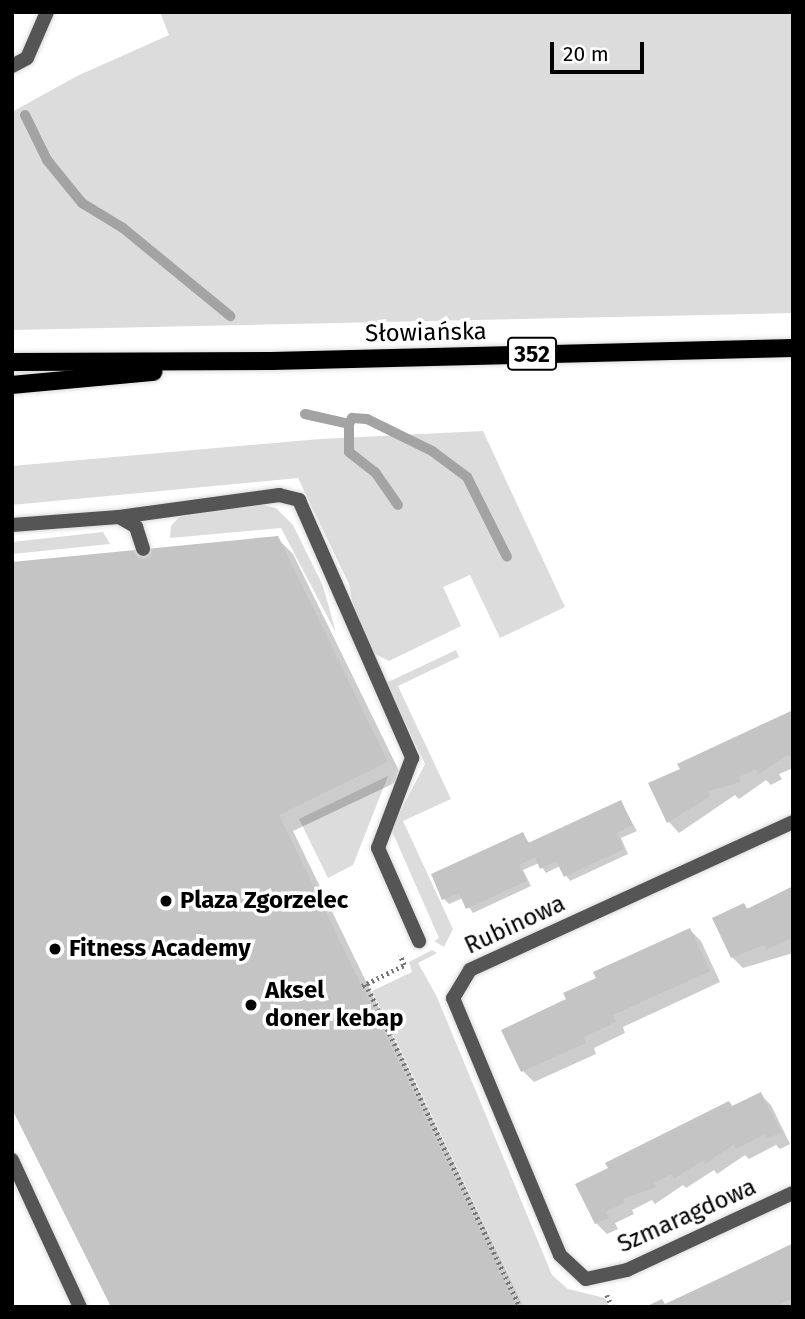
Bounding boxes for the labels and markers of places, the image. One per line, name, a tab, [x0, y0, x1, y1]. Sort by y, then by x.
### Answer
place label: Plaza Zgorzelec	[180, 887, 348, 915]
marker: Plaza Zgorzelec	[158, 893, 174, 909]
place label: Fitness Academy	[69, 935, 251, 963]
marker: Fitness Academy	[47, 941, 63, 957]
place label: Aksel doner kebap	[265, 977, 404, 1033]
marker: Aksel doner kebap	[243, 997, 259, 1013]

